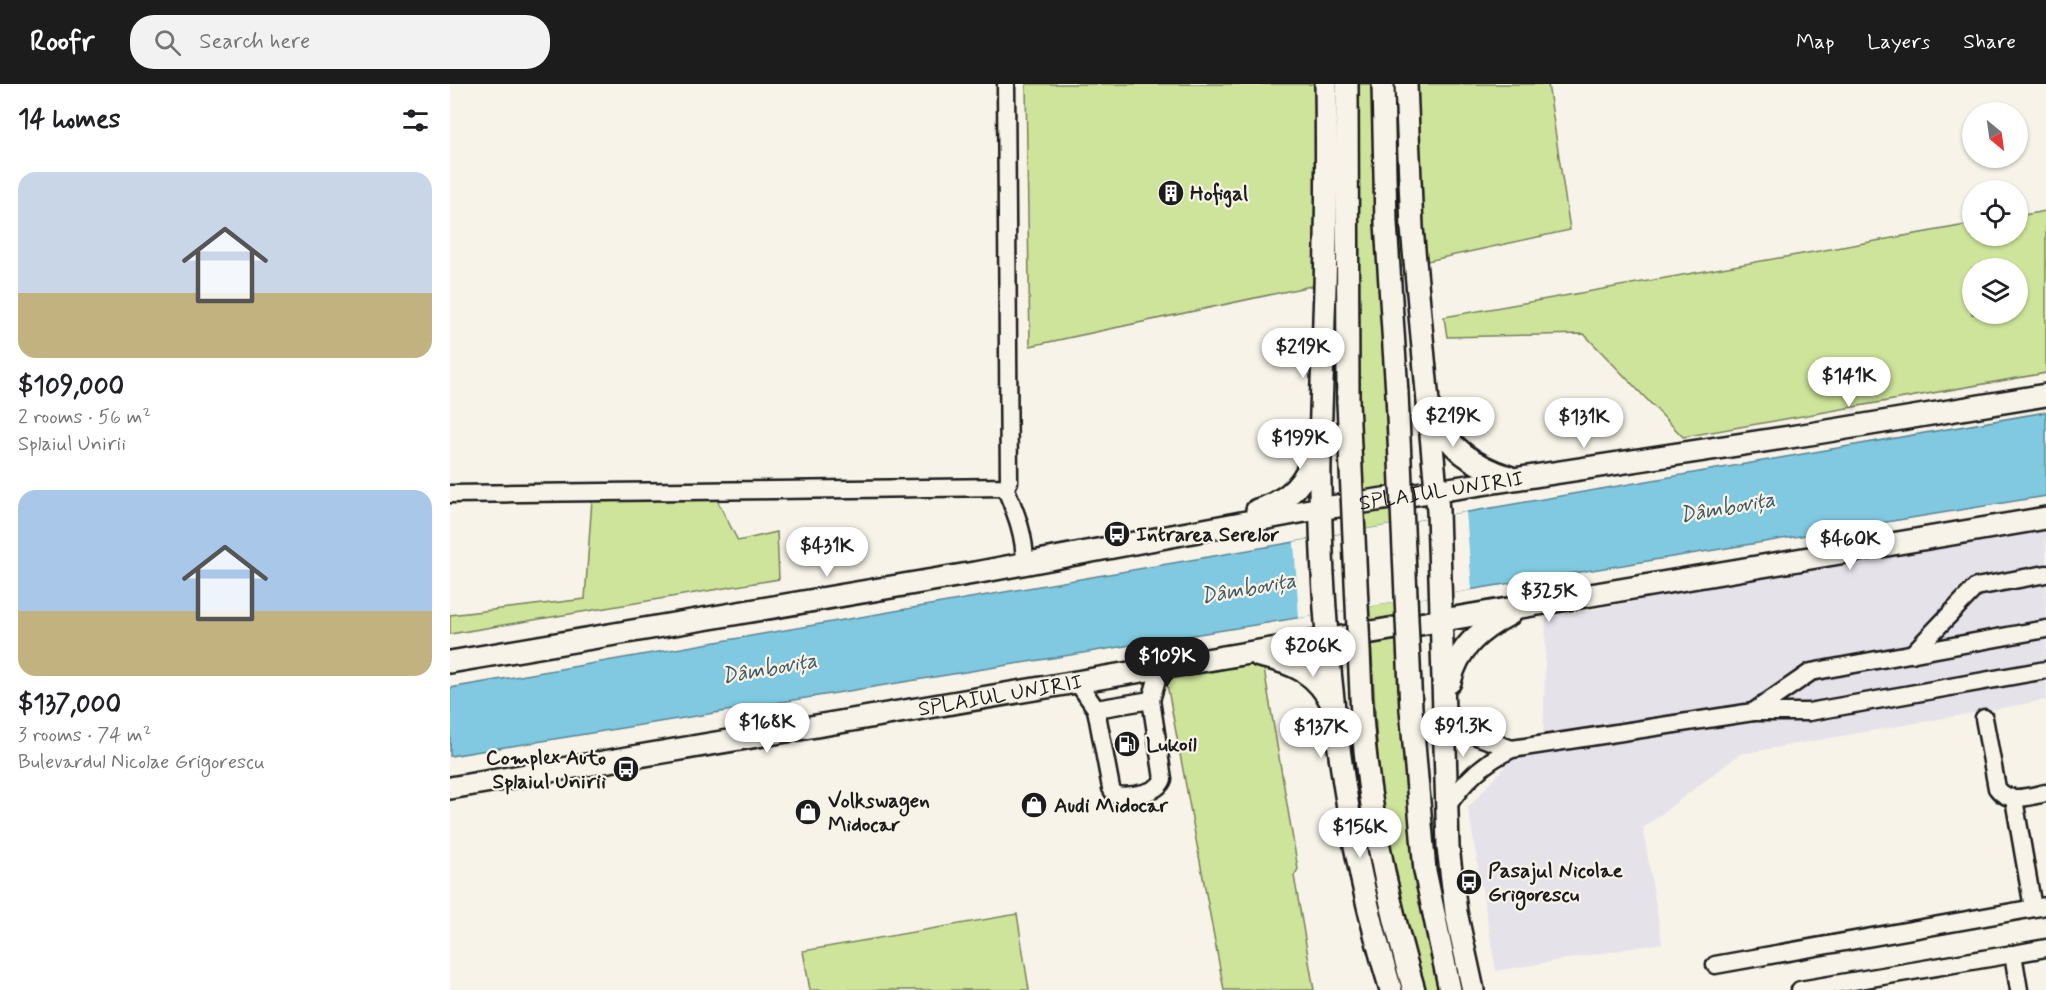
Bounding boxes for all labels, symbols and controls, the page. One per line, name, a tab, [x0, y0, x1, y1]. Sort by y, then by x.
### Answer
search box	[130, 15, 550, 69]
text: Roofr	[30, 24, 94, 61]
icon: search	[151, 26, 184, 59]
text: Search here	[199, 28, 310, 56]
text: Map	[1796, 28, 1834, 56]
text: Layers	[1867, 28, 1930, 56]
text: Share	[1963, 28, 2016, 56]
north arrow	[1962, 102, 2028, 168]
map controls	[1962, 102, 2028, 324]
text: 14 homes	[18, 103, 120, 137]
icon: filters	[399, 104, 432, 137]
building icon: Hofigal	[1156, 178, 1186, 208]
place label: Hofigal	[1190, 180, 1248, 208]
button: locate	[1962, 180, 2028, 246]
icon: home	[171, 211, 279, 319]
button: layers	[1962, 258, 2028, 324]
pin: $219K	[1261, 328, 1345, 379]
text: $219K	[1276, 334, 1330, 361]
pin: $141K	[1807, 357, 1891, 408]
text: $141K	[1822, 363, 1876, 390]
text: $109,000	[18, 370, 124, 404]
pin: $219K	[1411, 397, 1495, 448]
pin: $131K	[1542, 398, 1626, 449]
text: $219K	[1426, 403, 1480, 430]
text: 2 rooms · 56 m²	[18, 404, 151, 431]
text: $131K	[1558, 404, 1610, 431]
pin: $199K	[1258, 419, 1342, 470]
text: $199K	[1271, 425, 1329, 452]
text: Splaiul Unirii	[18, 431, 126, 458]
street label: SPLAIUL UNIRII	[1357, 465, 1526, 518]
water label: Dâmbovița	[1677, 486, 1777, 530]
bus stop icon: Intrarea Serelor	[1102, 519, 1132, 549]
pin: $460K	[1808, 520, 1892, 571]
place label: Intrarea Serelor	[1136, 521, 1279, 549]
text: $460K	[1820, 526, 1880, 553]
pin: $431K	[785, 527, 869, 578]
icon: home	[171, 529, 279, 637]
text: $431K	[800, 533, 854, 560]
water label: Dâmbovița	[1198, 567, 1298, 611]
pin: $325K	[1507, 572, 1591, 623]
text: $325K	[1521, 578, 1577, 605]
pin: $206K	[1271, 627, 1355, 678]
text: $206K	[1285, 633, 1341, 660]
pin: $109K	[1125, 637, 1209, 688]
text: $109K	[1139, 643, 1195, 670]
water label: Dâmbovița	[719, 647, 819, 691]
street label: SPLAIUL UNIRII	[916, 668, 1085, 724]
text: $137,000	[18, 688, 121, 722]
pin: $168K	[725, 703, 809, 754]
pin: $91.3K	[1414, 707, 1512, 758]
pin: $137K	[1279, 708, 1363, 759]
text: $168K	[739, 709, 795, 736]
text: $91.3K	[1434, 713, 1492, 740]
text: $137K	[1294, 714, 1348, 741]
text: 3 rooms · 74 m²	[18, 722, 152, 749]
fuel station icon: Lukoil	[1112, 729, 1142, 759]
place label: Lukoil	[1146, 731, 1197, 759]
place label: Complex Auto Splaiul Unirii	[486, 744, 606, 796]
text: Bulevardul Nicolae Grigorescu	[18, 749, 265, 776]
bus stop icon: Complex Auto Splaiul Unirii	[611, 754, 641, 784]
place label: Volkswagen Midocar	[828, 787, 930, 839]
shop icon: Audi Midocar	[1019, 790, 1049, 820]
place label: Audi Midocar	[1054, 792, 1169, 820]
shop icon: Volkswagen Midocar	[793, 797, 823, 827]
pin: $156K	[1318, 808, 1402, 859]
text: $156K	[1333, 814, 1387, 841]
place label: Pasajul Nicolae Grigorescu	[1488, 857, 1623, 911]
bus stop icon: Pasajul Nicolae Grigorescu	[1454, 867, 1484, 897]

